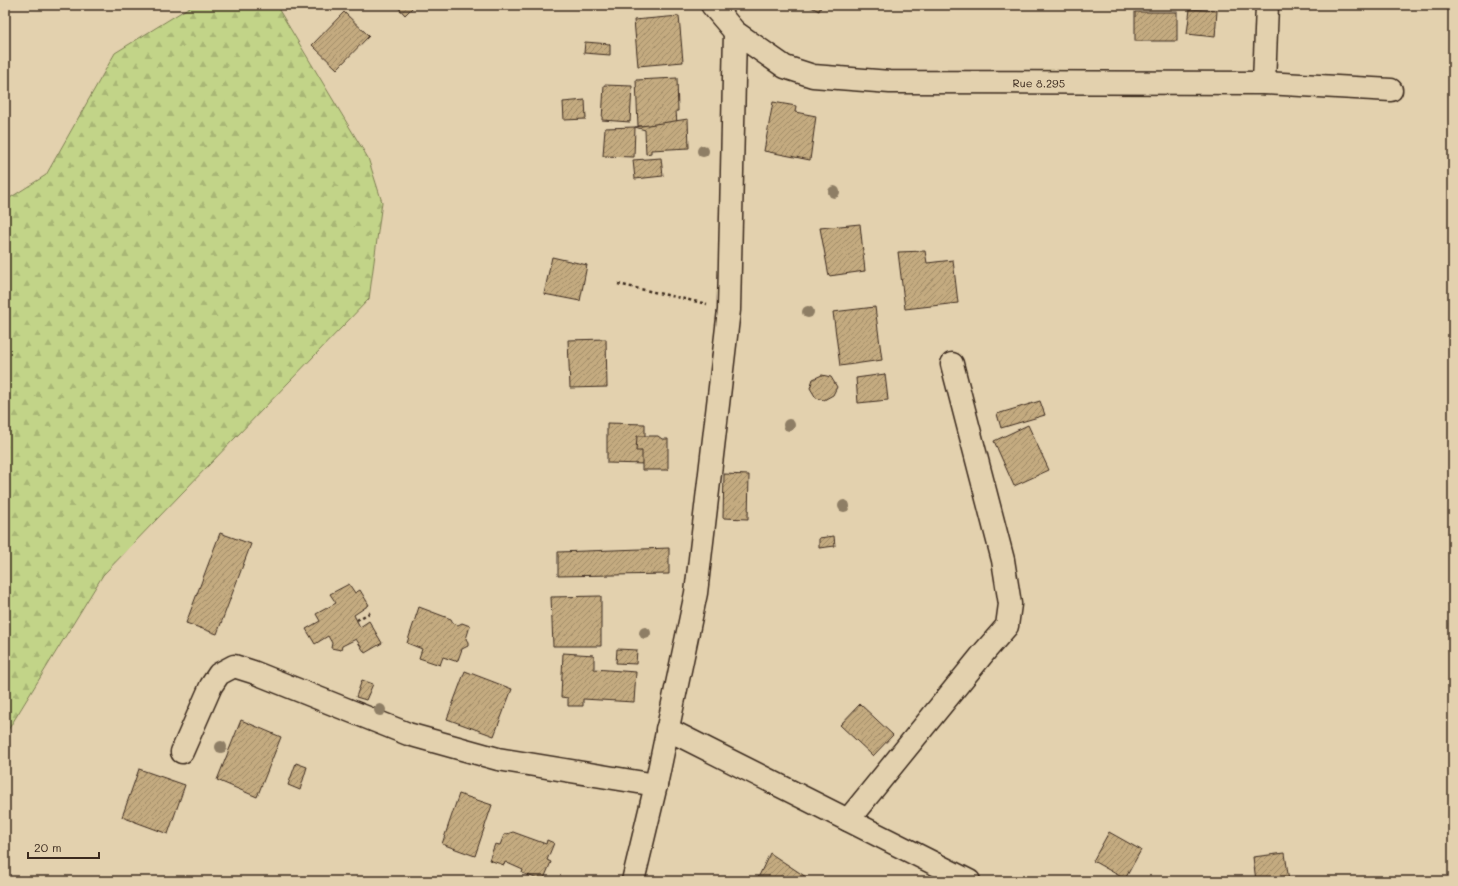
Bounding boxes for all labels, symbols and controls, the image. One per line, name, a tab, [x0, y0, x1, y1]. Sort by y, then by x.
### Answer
street label: Rue 8.295	[1013, 75, 1065, 90]
scale bar	[28, 834, 99, 860]
text: 20 m	[34, 839, 62, 855]

